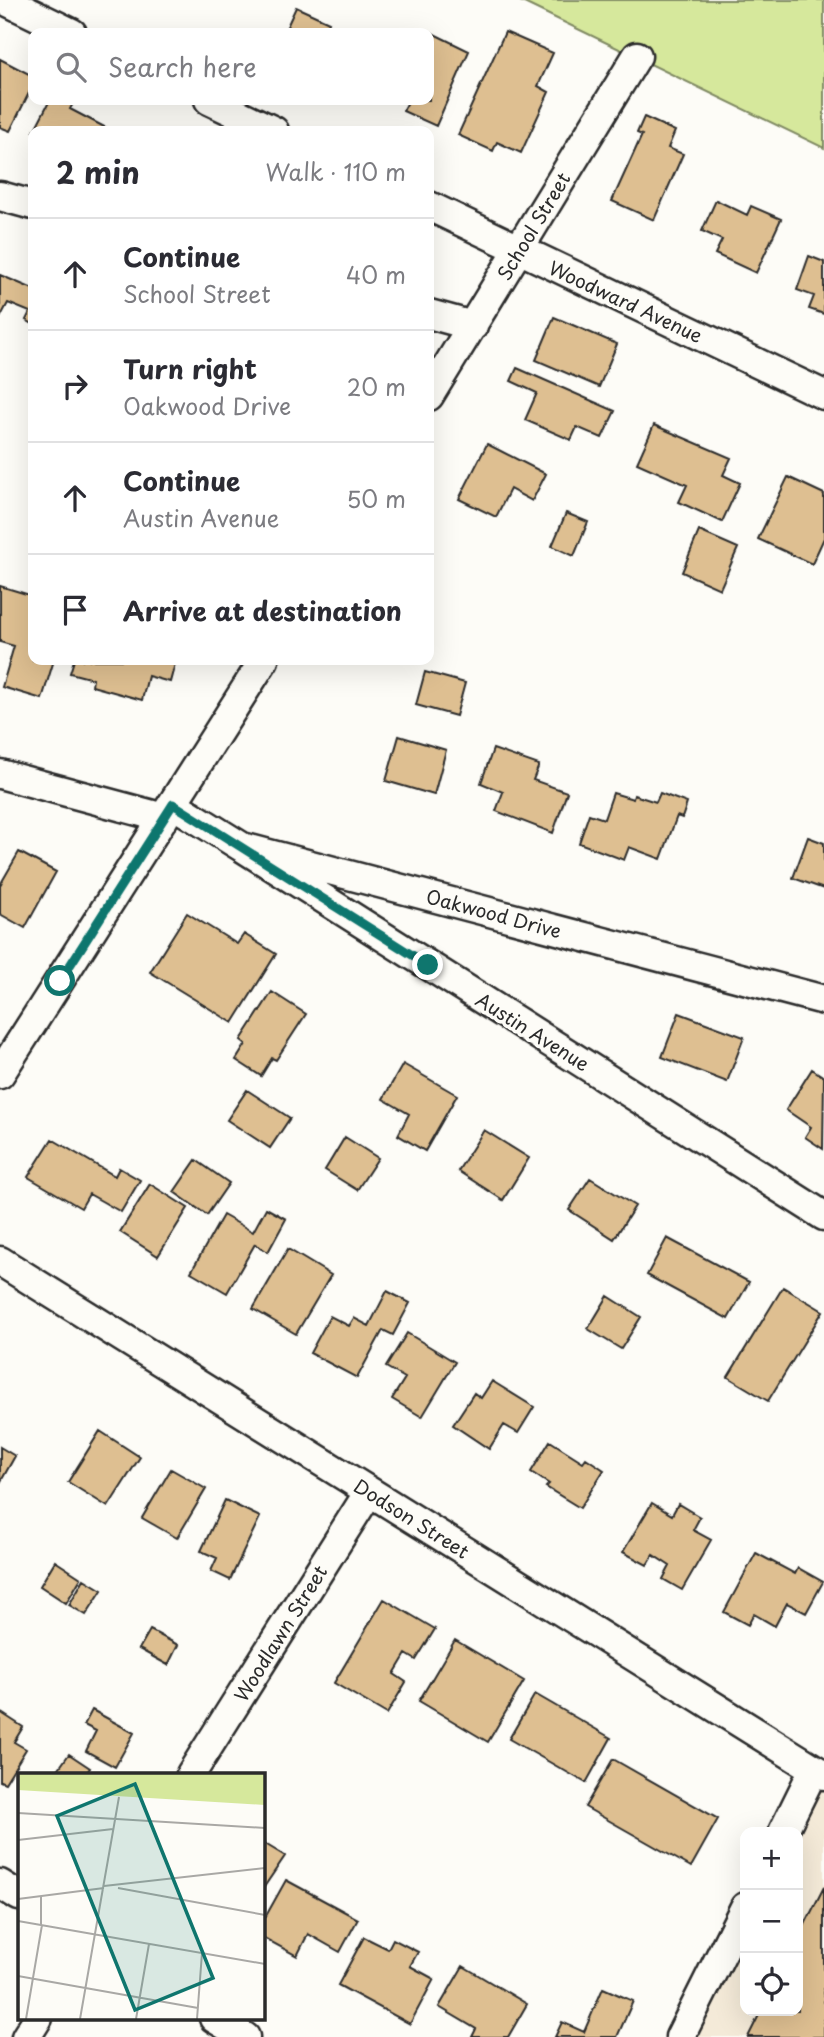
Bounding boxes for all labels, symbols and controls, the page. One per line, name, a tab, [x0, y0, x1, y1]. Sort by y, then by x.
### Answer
search box	[28, 28, 434, 105]
text: Search here	[108, 47, 257, 86]
icon: search	[52, 48, 90, 86]
text: 2 min	[56, 149, 140, 194]
text: Walk · 110 m	[265, 154, 406, 189]
street label: School Street	[490, 166, 577, 285]
text: Continue	[123, 237, 240, 276]
street label: Woodward Avenue	[545, 253, 707, 349]
icon: ahead	[56, 255, 94, 293]
text: 40 m	[346, 257, 406, 292]
text: School Street	[123, 276, 271, 311]
text: Turn right	[123, 349, 257, 388]
icon: right	[56, 367, 94, 405]
text: 20 m	[347, 369, 406, 404]
text: Oakwood Drive	[123, 388, 291, 423]
text: Continue	[123, 461, 240, 500]
icon: ahead	[56, 479, 94, 517]
text: 50 m	[346, 481, 406, 516]
text: Austin Avenue	[123, 500, 279, 535]
icon: arrive	[56, 591, 94, 629]
text: Arrive at destination	[123, 591, 402, 630]
street label: Oakwood Drive	[423, 881, 565, 945]
route end	[412, 949, 443, 980]
route start	[44, 965, 75, 996]
street label: Austin Avenue	[471, 985, 595, 1077]
street label: Dodson Street	[349, 1471, 475, 1565]
street label: Woodlawn Street	[227, 1559, 333, 1707]
inset map	[18, 1773, 264, 2020]
map controls	[740, 1827, 803, 2016]
button: +	[740, 1827, 803, 1890]
button: −	[740, 1890, 803, 1953]
button: locate	[740, 1953, 803, 2016]

